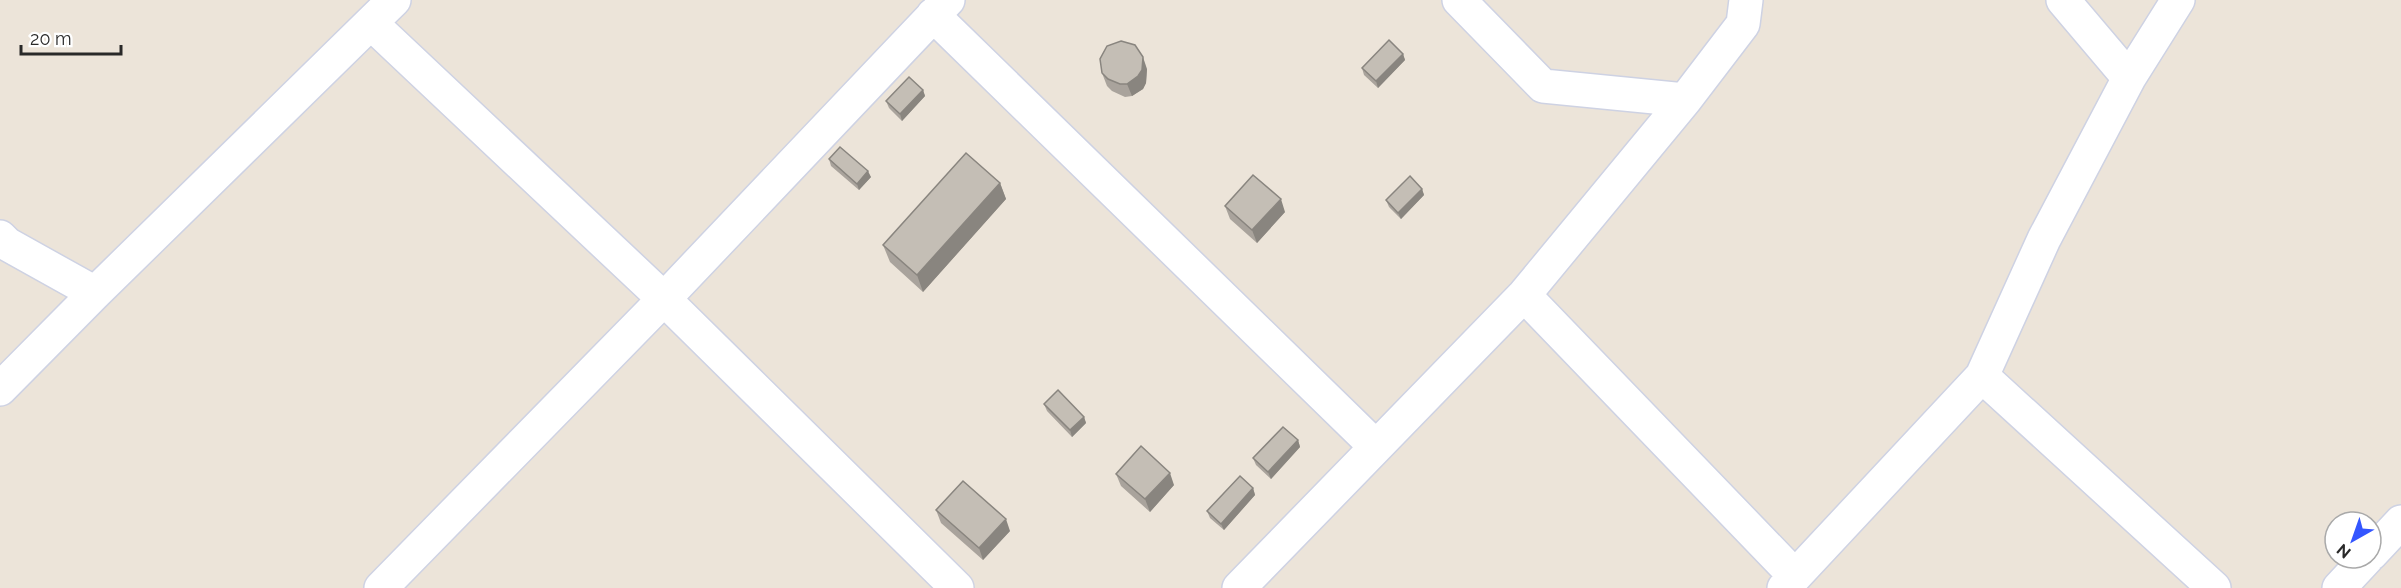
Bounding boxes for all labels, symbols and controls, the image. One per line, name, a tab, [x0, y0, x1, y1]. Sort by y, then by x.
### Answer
scale bar	[21, 18, 122, 56]
text: 20 m	[30, 28, 72, 49]
north arrow	[2323, 510, 2383, 570]
text: N	[2333, 540, 2354, 562]

